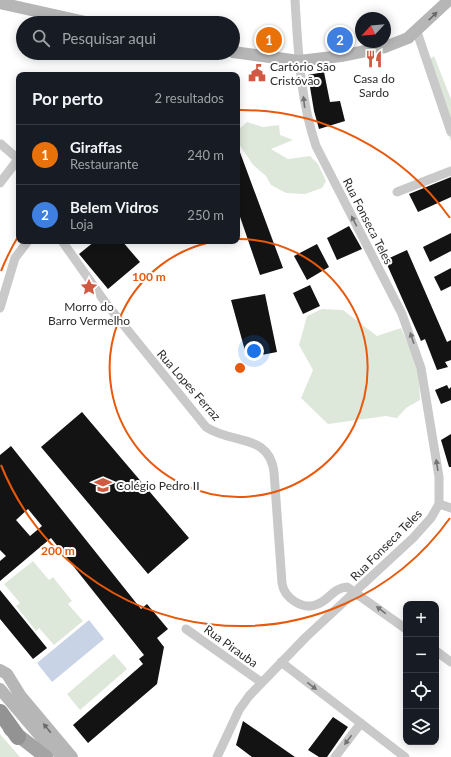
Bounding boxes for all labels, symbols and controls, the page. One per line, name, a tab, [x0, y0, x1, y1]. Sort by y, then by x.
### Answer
one-way arrow	[428, 11, 438, 20]
north arrow	[355, 12, 391, 48]
search box	[16, 16, 240, 60]
pin: 1	[256, 25, 282, 55]
pin: 2	[327, 25, 353, 55]
icon: search	[30, 27, 52, 49]
text: Pesquisar aqui	[62, 29, 156, 47]
restaurant icon: Casa do Sardo	[364, 49, 384, 69]
place label: Cartório São Cristóvão	[270, 59, 336, 88]
public building icon: Cartório São Cristóvão	[247, 63, 267, 83]
place label: Casa do Sardo	[353, 71, 395, 100]
text: Por perto	[32, 88, 103, 109]
text: 2 resultados	[154, 90, 224, 106]
one-way arrow	[301, 96, 307, 108]
text: Giraffas	[70, 138, 122, 156]
text: 1	[41, 147, 49, 163]
text: 240 m	[187, 147, 224, 163]
text: Restaurante	[70, 156, 138, 172]
street label: Rua Fonseca Teles	[340, 175, 396, 267]
text: Belem Vidros	[70, 198, 159, 216]
text: 2	[41, 207, 49, 223]
text: 250 m	[187, 207, 224, 223]
text: Loja	[70, 216, 93, 232]
one-way arrow	[351, 216, 358, 227]
text: 100 m	[132, 269, 166, 284]
place icon: Morro do Barro Vermelho	[79, 277, 99, 297]
place label: Morro do Barro Vermelho	[48, 299, 130, 328]
one-way arrow	[408, 332, 414, 344]
your location	[244, 341, 264, 361]
street label: Rua Lopes Ferraz	[154, 346, 224, 424]
centre of rings	[233, 361, 247, 375]
one-way arrow	[434, 459, 440, 471]
school or university icon: Colégio Pedro II	[93, 475, 113, 495]
place label: Colégio Pedro II	[116, 478, 200, 493]
street label: Rua Fonseca Teles	[347, 506, 425, 584]
text: 200 m	[41, 543, 75, 558]
map controls	[403, 601, 439, 745]
button: +	[403, 601, 439, 637]
one-way arrow	[375, 606, 386, 614]
street label: Rua Pirauba	[201, 622, 261, 670]
button: −	[403, 637, 439, 673]
button: locate	[403, 673, 439, 709]
one-way arrow	[307, 681, 318, 690]
button: layers	[403, 709, 439, 745]
one-way arrow	[42, 722, 51, 733]
one-way arrow	[344, 735, 352, 745]

